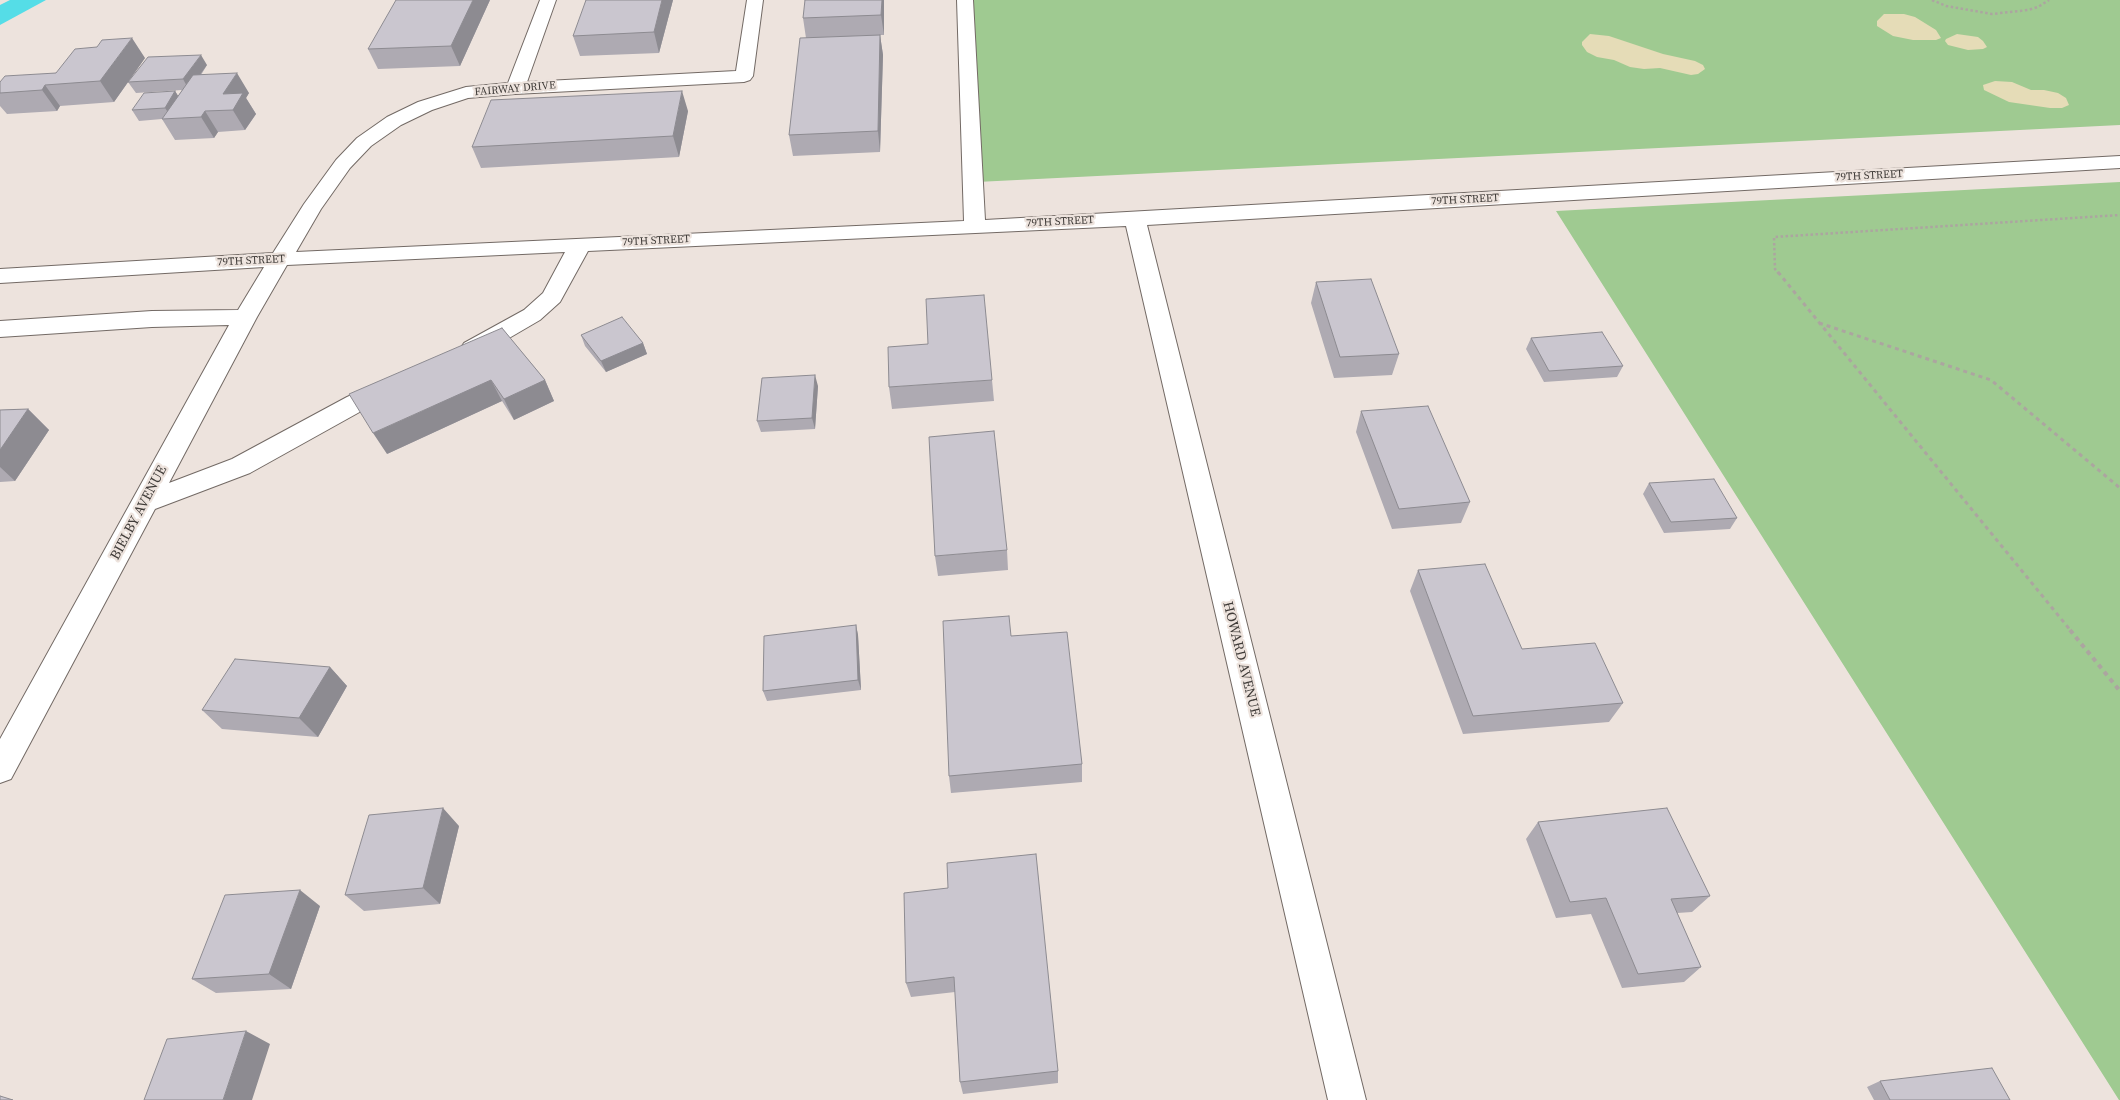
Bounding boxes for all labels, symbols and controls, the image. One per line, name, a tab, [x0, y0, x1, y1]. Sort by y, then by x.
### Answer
street label: FAIRWAY DRIVE	[474, 79, 556, 99]
street label: 79TH STREET	[1835, 168, 1903, 184]
street label: 79TH STREET	[1431, 192, 1499, 208]
street label: 79TH STREET	[1026, 214, 1094, 230]
street label: 79TH STREET	[622, 233, 690, 249]
street label: 79TH STREET	[217, 253, 285, 269]
street label: BIELBY AVENUE	[107, 463, 171, 563]
street label: HOWARD AVENUE	[1219, 600, 1263, 718]

